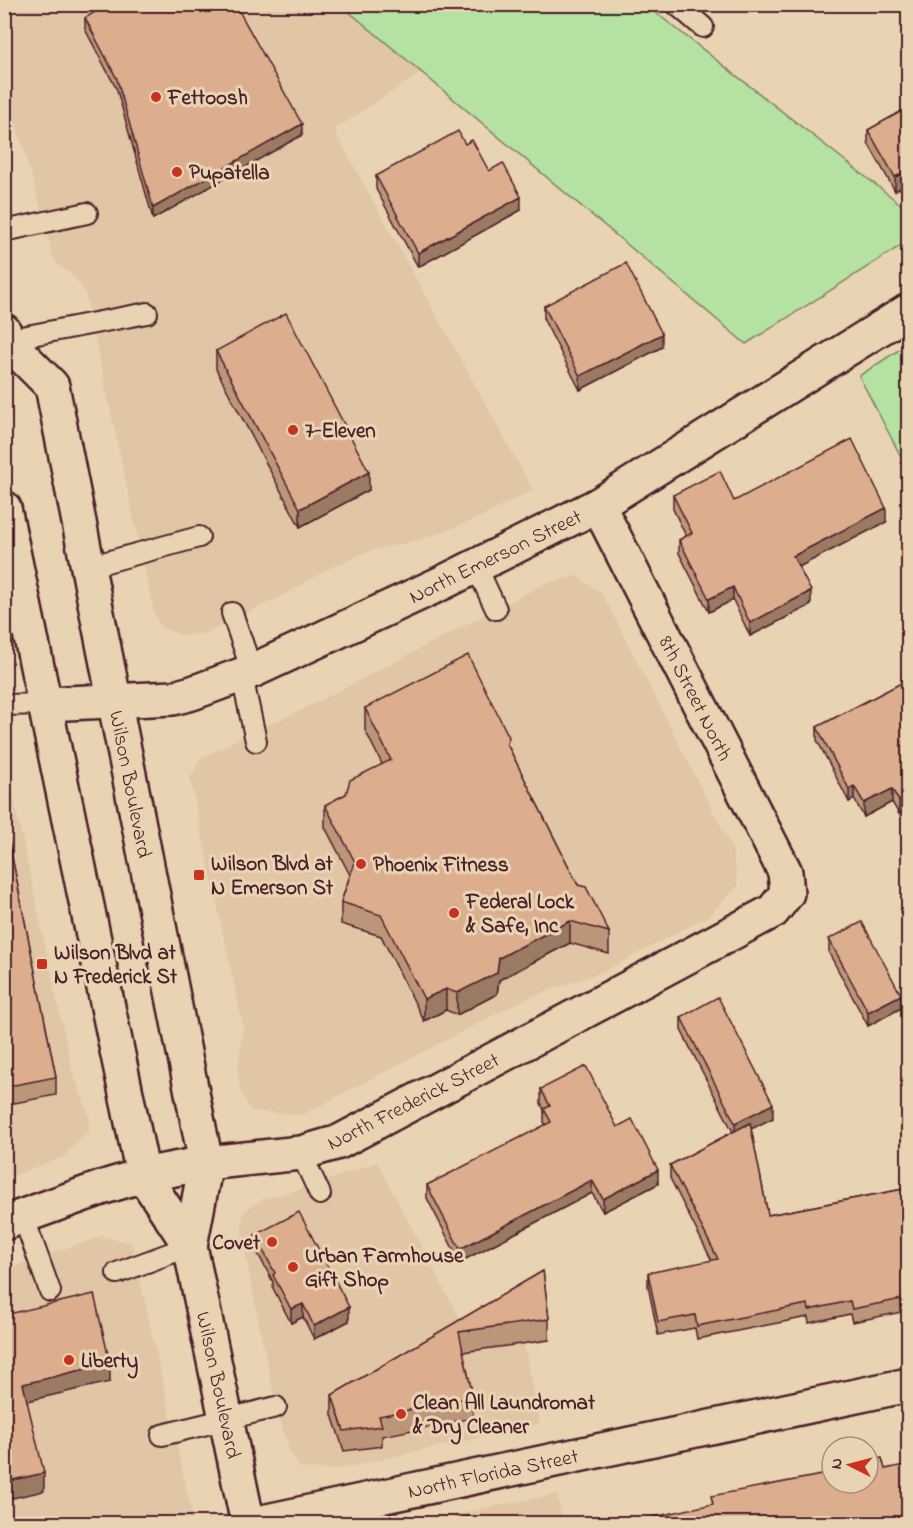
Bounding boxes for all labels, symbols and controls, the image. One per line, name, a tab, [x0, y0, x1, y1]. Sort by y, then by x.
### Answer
place label: Fettoosh	[167, 84, 248, 114]
marker: Fettoosh	[149, 90, 163, 104]
place label: Pupatella	[189, 159, 269, 189]
marker: Pupatella	[170, 165, 184, 179]
place label: 7-Eleven	[305, 417, 376, 447]
marker: 7-Eleven	[286, 423, 300, 437]
street label: North Emerson Street	[404, 503, 587, 613]
street label: 8th Street North	[650, 631, 739, 767]
street label: Wilson Boulevard	[100, 708, 158, 861]
place label: Wilson Blvd at N Emerson St	[211, 850, 334, 904]
place label: Phoenix Fitness	[373, 851, 509, 881]
marker: Phoenix Fitness	[354, 857, 368, 871]
marker: Wilson Blvd at N Emerson St	[192, 868, 206, 882]
place label: Federal Lock & Safe, Inc	[465, 888, 575, 942]
marker: Federal Lock & Safe, Inc	[447, 906, 461, 920]
place label: Wilson Blvd at N Frederick St	[54, 939, 178, 993]
marker: Wilson Blvd at N Frederick St	[35, 957, 49, 971]
street label: North Frederick Street	[322, 1046, 505, 1159]
place label: Covet	[212, 1229, 261, 1259]
marker: Covet	[265, 1235, 279, 1249]
place label: Urban Farmhouse Gift Shop	[305, 1242, 464, 1296]
marker: Urban Farmhouse Gift Shop	[286, 1260, 300, 1274]
street label: Wilson Boulevard	[187, 1309, 247, 1462]
place label: Liberty	[81, 1347, 139, 1379]
marker: Liberty	[62, 1353, 76, 1367]
place label: Clean All Laundromat & Dry Cleaner	[412, 1389, 596, 1445]
marker: Clean All Laundromat & Dry Cleaner	[394, 1407, 408, 1421]
north arrow	[820, 1435, 880, 1495]
street label: North Florida Street	[405, 1442, 581, 1508]
text: N	[825, 1457, 850, 1470]

